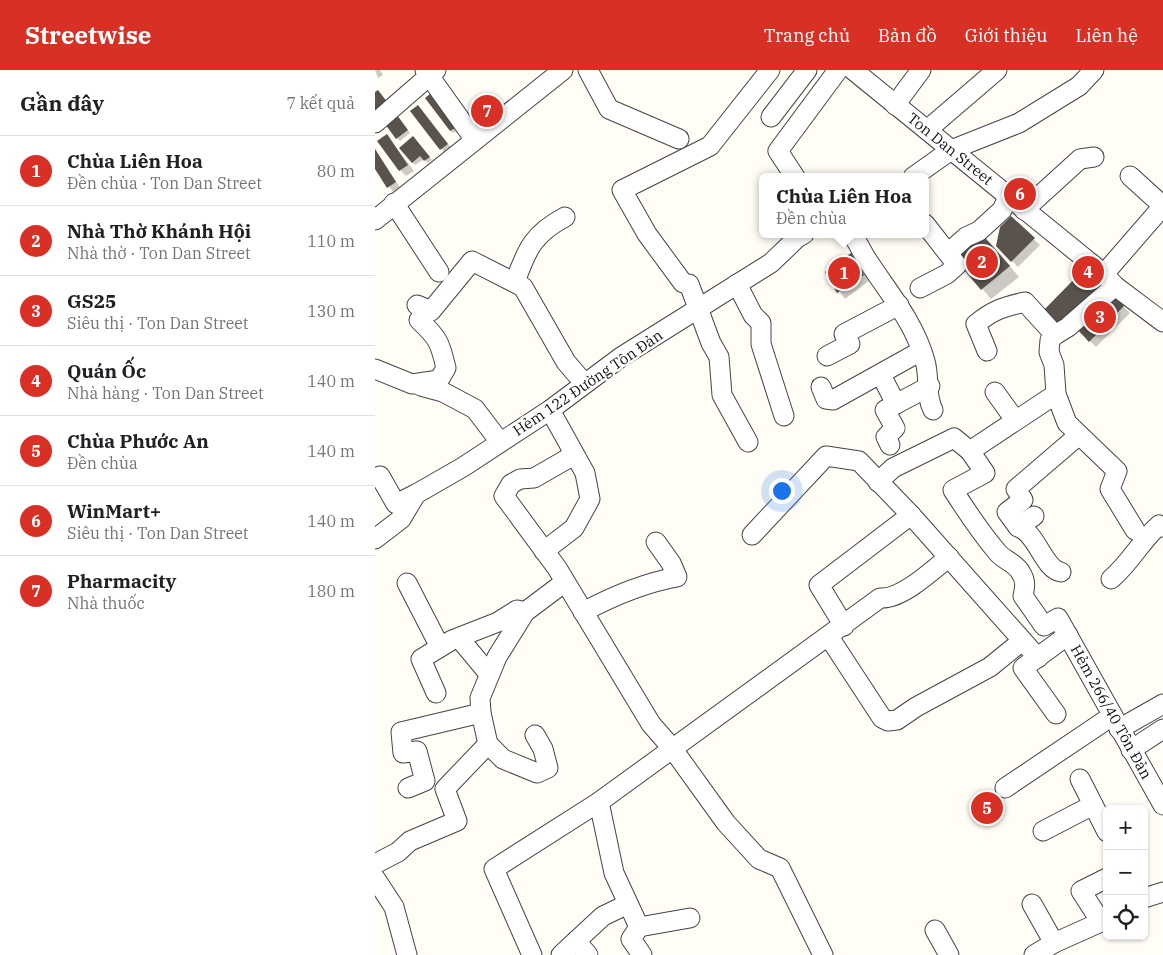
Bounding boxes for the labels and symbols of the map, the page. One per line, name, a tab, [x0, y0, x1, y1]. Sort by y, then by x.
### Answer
pin: 7	[471, 92, 503, 130]
street label: Ton Dan Street	[904, 108, 997, 189]
pin: 6	[1004, 175, 1036, 213]
pin: 2	[966, 243, 998, 281]
pin: 4	[1072, 253, 1104, 291]
pin: 1	[828, 254, 860, 292]
pin: 3	[1084, 298, 1116, 336]
street label: Hẻm 122 Đường Tôn Đản	[509, 325, 667, 440]
your location	[769, 478, 795, 504]
street label: Hẻm 266/40 Tôn Đản	[1067, 641, 1156, 783]
pin: 5	[971, 789, 1003, 827]

